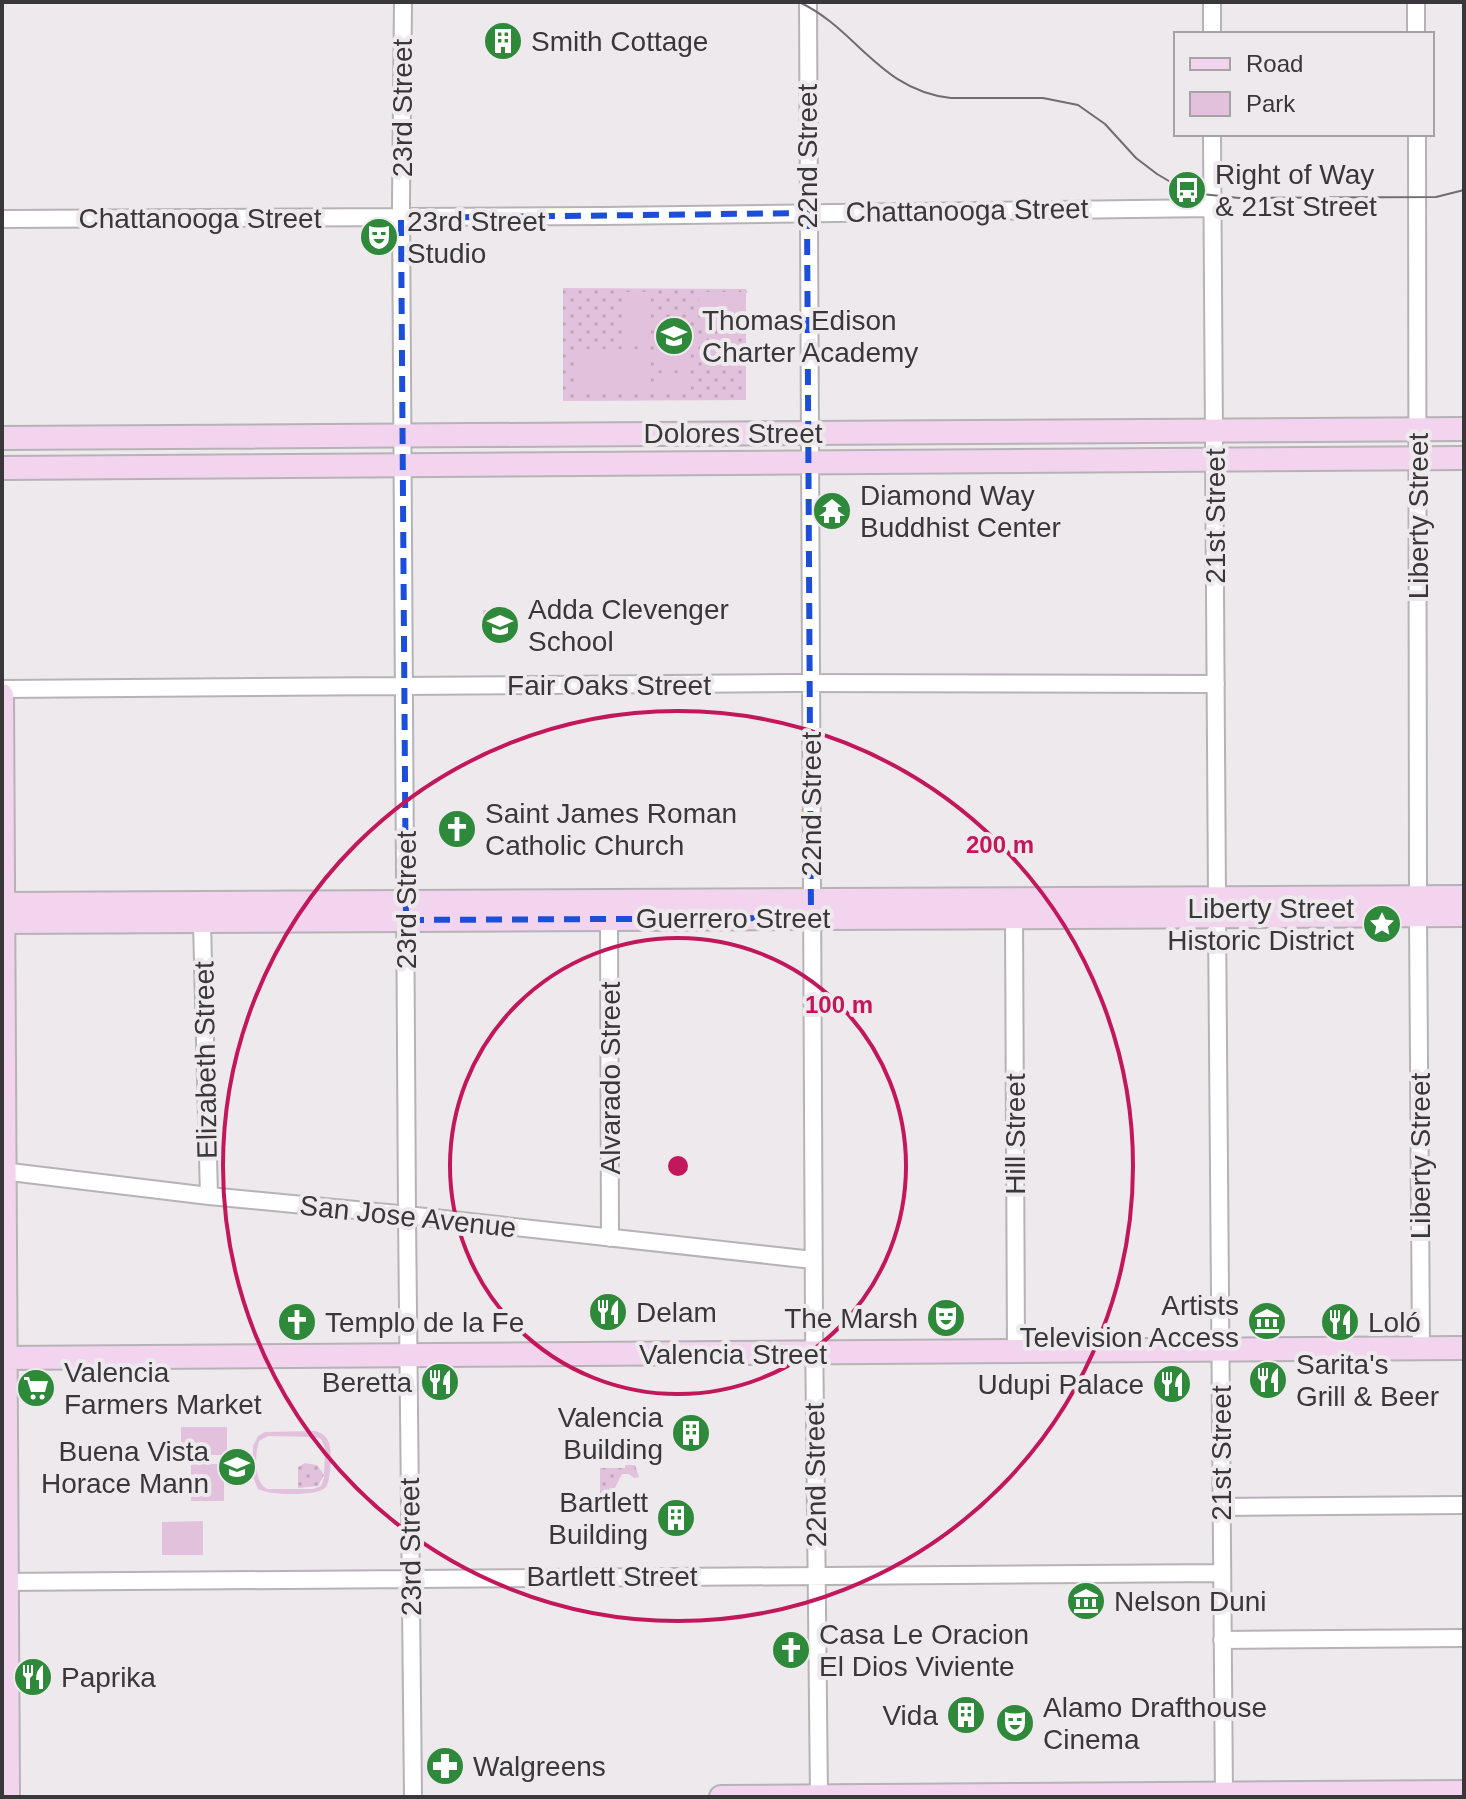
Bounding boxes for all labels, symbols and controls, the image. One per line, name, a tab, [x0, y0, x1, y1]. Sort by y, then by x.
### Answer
building icon: Smith Cottage	[482, 20, 524, 62]
place label: Smith Cottage	[531, 26, 708, 57]
legend	[1174, 32, 1434, 136]
street label: 23rd Street	[387, 39, 418, 177]
text: Road	[1246, 50, 1303, 77]
street label: 22nd Street	[792, 83, 823, 228]
text: Park	[1246, 90, 1296, 117]
place label: Right of Way & 21st Street	[1215, 159, 1377, 222]
bus stop icon: Right of Way & 21st Street	[1166, 169, 1208, 211]
street label: Chattanooga Street	[845, 193, 1089, 228]
street label: Chattanooga Street	[79, 203, 322, 234]
place label: 23rd Street Studio	[407, 206, 546, 269]
theatre icon: 23rd Street Studio	[358, 216, 400, 258]
place label: Thomas Edison Charter Academy	[702, 305, 918, 368]
school or university icon: Thomas Edison Charter Academy	[653, 315, 695, 357]
street label: Dolores Street	[644, 418, 823, 449]
street label: Liberty Street	[1403, 433, 1434, 599]
street label: 21st Street	[1200, 448, 1231, 584]
place label: Diamond Way Buddhist Center	[860, 480, 1061, 543]
temple icon: Diamond Way Buddhist Center	[811, 490, 853, 532]
place label: Adda Clevenger School	[528, 594, 729, 657]
school or university icon: Adda Clevenger School	[479, 604, 521, 646]
street label: Fair Oaks Street	[507, 670, 711, 701]
street label: 22nd Street	[796, 731, 827, 876]
place label: Saint James Roman Catholic Church	[485, 798, 737, 861]
church icon: Saint James Roman Catholic Church	[436, 808, 478, 850]
street label: 23rd Street	[391, 831, 422, 969]
text: 200 m	[966, 831, 1034, 858]
place label: Liberty Street Historic District	[1167, 893, 1354, 956]
street label: Guerrero Street	[636, 903, 830, 934]
place icon: Liberty Street Historic District	[1361, 903, 1403, 945]
street label: Elizabeth Street	[188, 961, 223, 1159]
street label: Alvarado Street	[595, 981, 626, 1175]
text: 100 m	[805, 991, 873, 1018]
street label: Hill Street	[1000, 1073, 1031, 1195]
street label: Liberty Street	[1405, 1073, 1436, 1239]
centre of rings	[664, 1152, 692, 1180]
street label: San Jose Avenue	[298, 1190, 518, 1243]
place label: Artists Television Access	[1020, 1290, 1239, 1353]
restaurant icon: Delam	[587, 1291, 629, 1333]
place label: Delam	[636, 1297, 717, 1328]
theatre icon: The Marsh	[925, 1297, 967, 1339]
museum icon: Artists Television Access	[1246, 1300, 1288, 1342]
church icon: Templo de la Fe	[276, 1301, 318, 1343]
restaurant icon: Loló	[1319, 1301, 1361, 1343]
place label: The Marsh	[784, 1303, 918, 1334]
place label: Templo de la Fe	[325, 1307, 524, 1338]
place label: Loló	[1368, 1307, 1421, 1338]
street label: Valencia Street	[639, 1339, 827, 1370]
place label: Sarita's Grill & Beer	[1296, 1349, 1439, 1412]
place label: Valencia Farmers Market	[64, 1357, 262, 1420]
restaurant icon: Sarita's Grill & Beer	[1247, 1359, 1289, 1401]
restaurant icon: Beretta	[419, 1361, 461, 1403]
restaurant icon: Udupi Palace	[1151, 1363, 1193, 1405]
supermarket icon: Valencia Farmers Market	[15, 1367, 57, 1409]
place label: Beretta	[322, 1367, 412, 1398]
place label: Udupi Palace	[977, 1369, 1144, 1400]
street label: 21st Street	[1206, 1385, 1237, 1521]
place label: Valencia Building	[558, 1402, 663, 1465]
street label: 22nd Street	[799, 1402, 832, 1548]
building icon: Valencia Building	[670, 1412, 712, 1454]
place label: Buena Vista Horace Mann	[41, 1436, 209, 1499]
school or university icon: Buena Vista Horace Mann	[216, 1446, 258, 1488]
street label: 23rd Street	[394, 1477, 427, 1617]
place label: Bartlett Building	[548, 1487, 648, 1550]
building icon: Bartlett Building	[655, 1497, 697, 1539]
street label: Bartlett Street	[526, 1561, 698, 1592]
museum icon: Nelson Duni	[1065, 1580, 1107, 1622]
place label: Nelson Duni	[1114, 1586, 1267, 1617]
place label: Casa Le Oracion El Dios Viviente	[819, 1619, 1029, 1682]
church icon: Casa Le Oracion El Dios Viviente	[770, 1629, 812, 1671]
restaurant icon: Paprika	[12, 1656, 54, 1698]
place label: Paprika	[61, 1662, 156, 1693]
place label: Alamo Drafthouse Cinema	[1043, 1692, 1267, 1755]
building icon: Vida	[945, 1694, 987, 1736]
place label: Vida	[882, 1700, 938, 1731]
theatre icon: Alamo Drafthouse Cinema	[994, 1702, 1036, 1744]
pharmacy icon: Walgreens	[424, 1745, 466, 1787]
place label: Walgreens	[473, 1751, 606, 1782]

